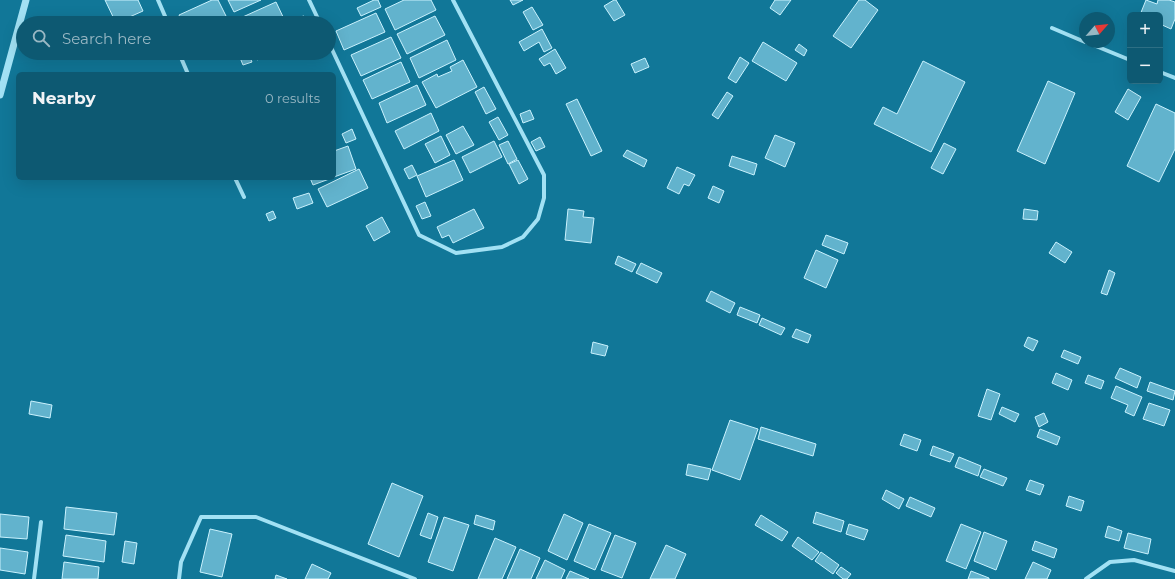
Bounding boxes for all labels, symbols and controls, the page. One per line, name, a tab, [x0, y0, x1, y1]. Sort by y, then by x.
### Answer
north arrow	[1079, 12, 1115, 48]
map controls	[1127, 12, 1163, 84]
button: +	[1127, 12, 1163, 48]
search box	[16, 16, 336, 60]
icon: search	[30, 27, 52, 49]
text: Search here	[62, 29, 151, 48]
button: −	[1127, 48, 1163, 84]
text: Nearby	[32, 88, 96, 108]
text: 0 results	[265, 90, 320, 106]

